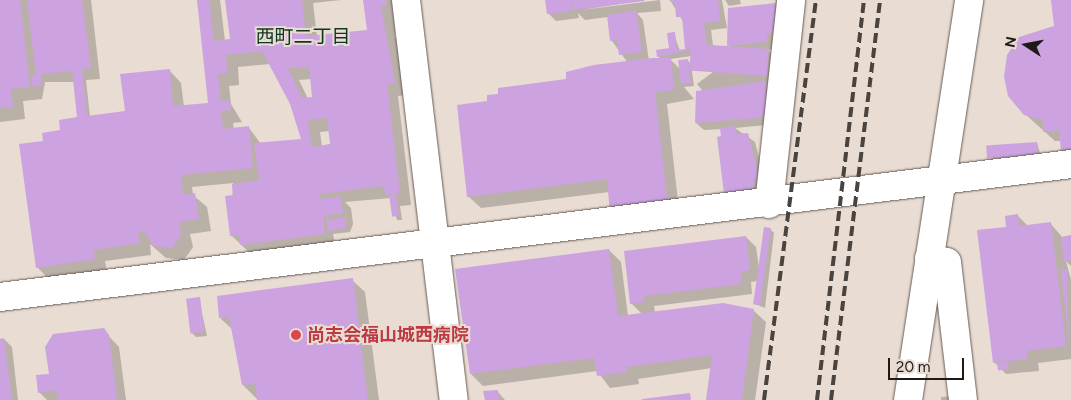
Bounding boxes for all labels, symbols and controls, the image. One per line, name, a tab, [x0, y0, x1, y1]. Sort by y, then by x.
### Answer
north arrow	[1001, 20, 1051, 70]
district label: 西町二丁目	[256, 26, 350, 48]
text: N	[1001, 35, 1020, 49]
place label: 尚志会福山城西病院	[307, 324, 469, 346]
marker: 尚志会福山城西病院	[289, 328, 303, 342]
scale bar	[891, 348, 967, 380]
text: 20 m	[896, 358, 930, 376]

